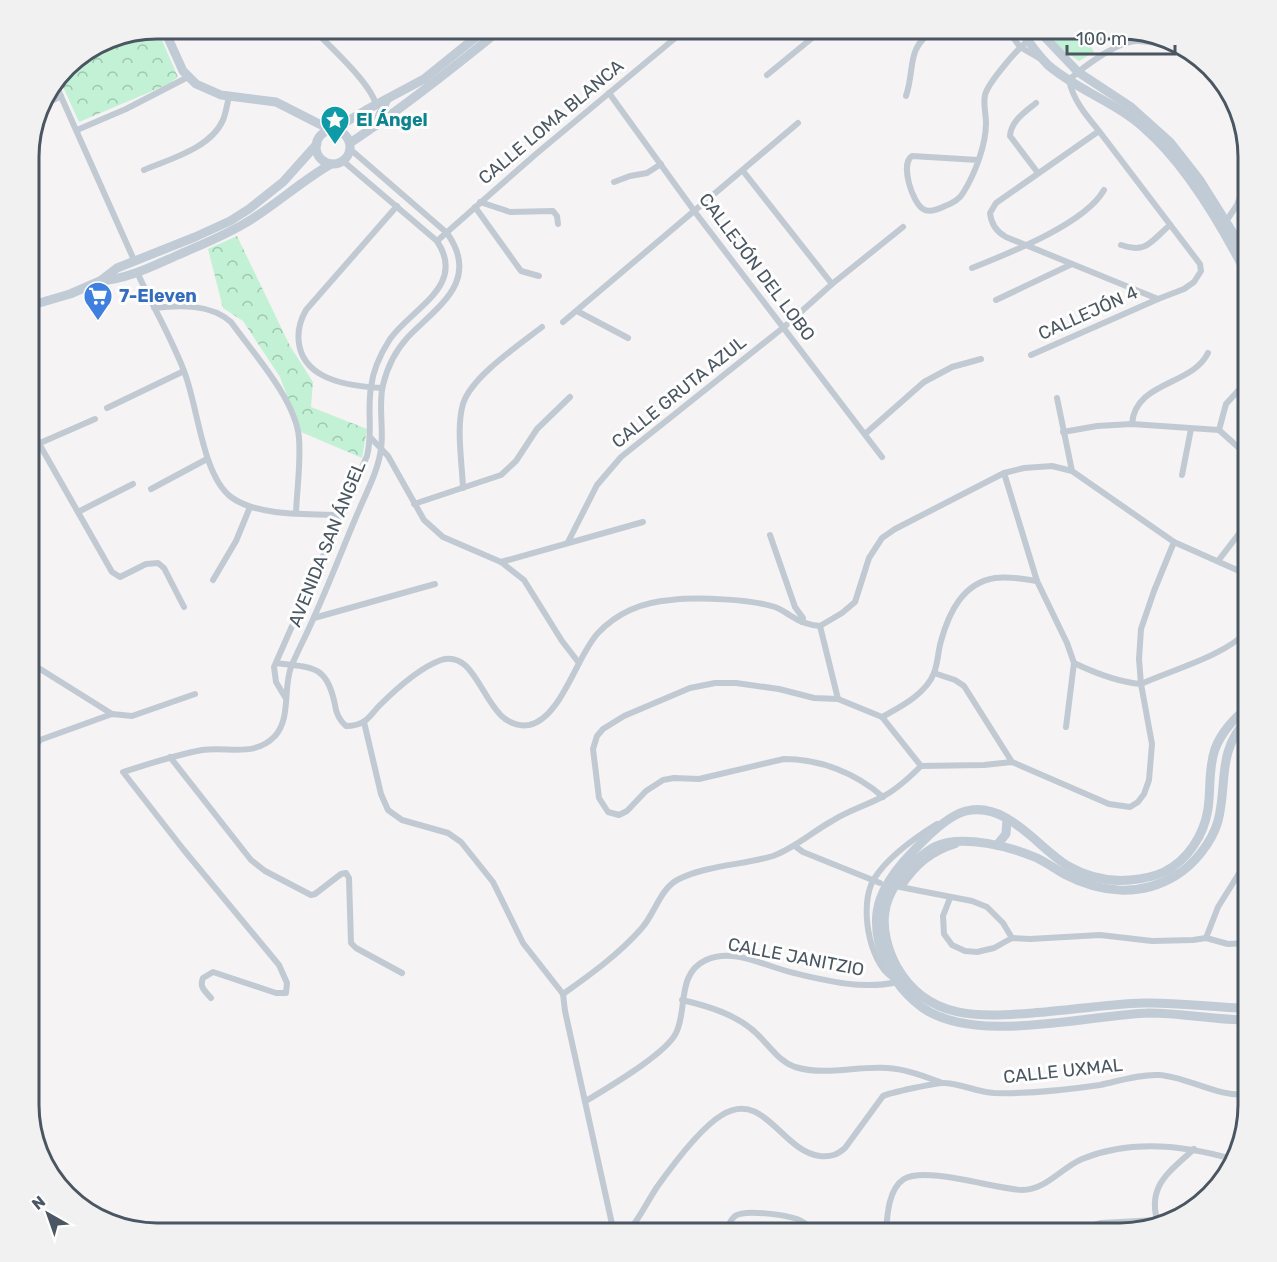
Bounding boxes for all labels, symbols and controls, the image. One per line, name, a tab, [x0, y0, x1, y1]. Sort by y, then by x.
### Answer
scale bar	[1067, 18, 1175, 56]
text: 100 m	[1076, 28, 1127, 50]
street label: CALLE LOMA BLANCA	[474, 55, 628, 189]
place icon: El Ángel	[319, 104, 351, 146]
place label: El Ángel	[356, 109, 428, 131]
street label: CALLEJÓN DEL LOBO	[694, 189, 820, 345]
supermarket icon: 7-Eleven	[82, 280, 114, 322]
street label: CALLEJÓN 4	[1035, 281, 1141, 345]
place label: 7-Eleven	[119, 285, 197, 307]
street label: CALLE GRUTA AZUL	[607, 331, 751, 453]
street label: AVENIDA SAN ÁNGEL	[284, 458, 370, 630]
street label: CALLE JANITZIO	[726, 933, 866, 981]
street label: CALLE UXMAL	[1002, 1054, 1124, 1088]
north arrow	[18, 1184, 78, 1244]
text: N	[28, 1192, 49, 1214]

